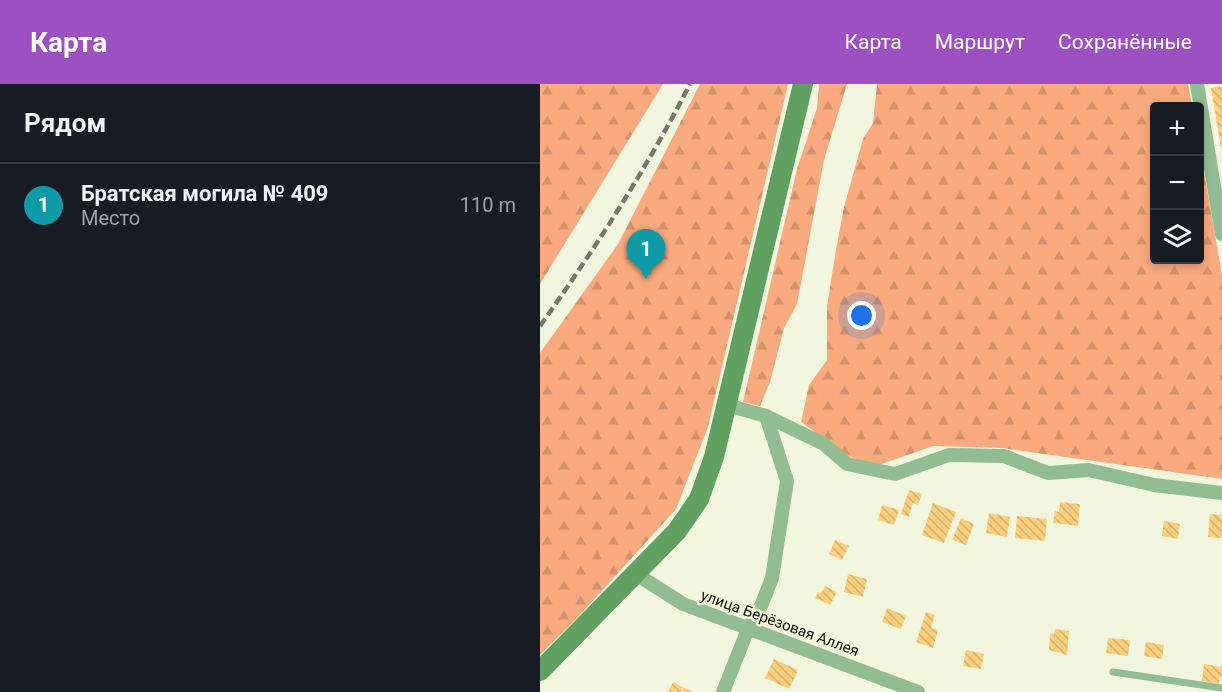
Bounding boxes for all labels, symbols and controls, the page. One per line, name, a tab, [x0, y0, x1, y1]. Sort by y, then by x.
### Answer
text: Карта	[30, 26, 107, 59]
text: Карта	[845, 30, 902, 54]
text: Маршрут	[935, 30, 1025, 54]
text: Сохранённые	[1058, 30, 1192, 54]
map controls	[1150, 102, 1204, 264]
button: +	[1150, 102, 1204, 156]
text: Рядом	[24, 108, 106, 138]
button: −	[1150, 156, 1204, 210]
text: Братская могила № 409	[81, 181, 329, 206]
text: 1	[38, 193, 49, 217]
text: 110 m	[460, 193, 516, 217]
text: Место	[81, 206, 140, 230]
button: layers	[1150, 210, 1204, 264]
pin: 1	[626, 230, 666, 279]
your location	[847, 301, 876, 330]
street label: улица Берёзовая Аллея	[698, 586, 862, 660]

